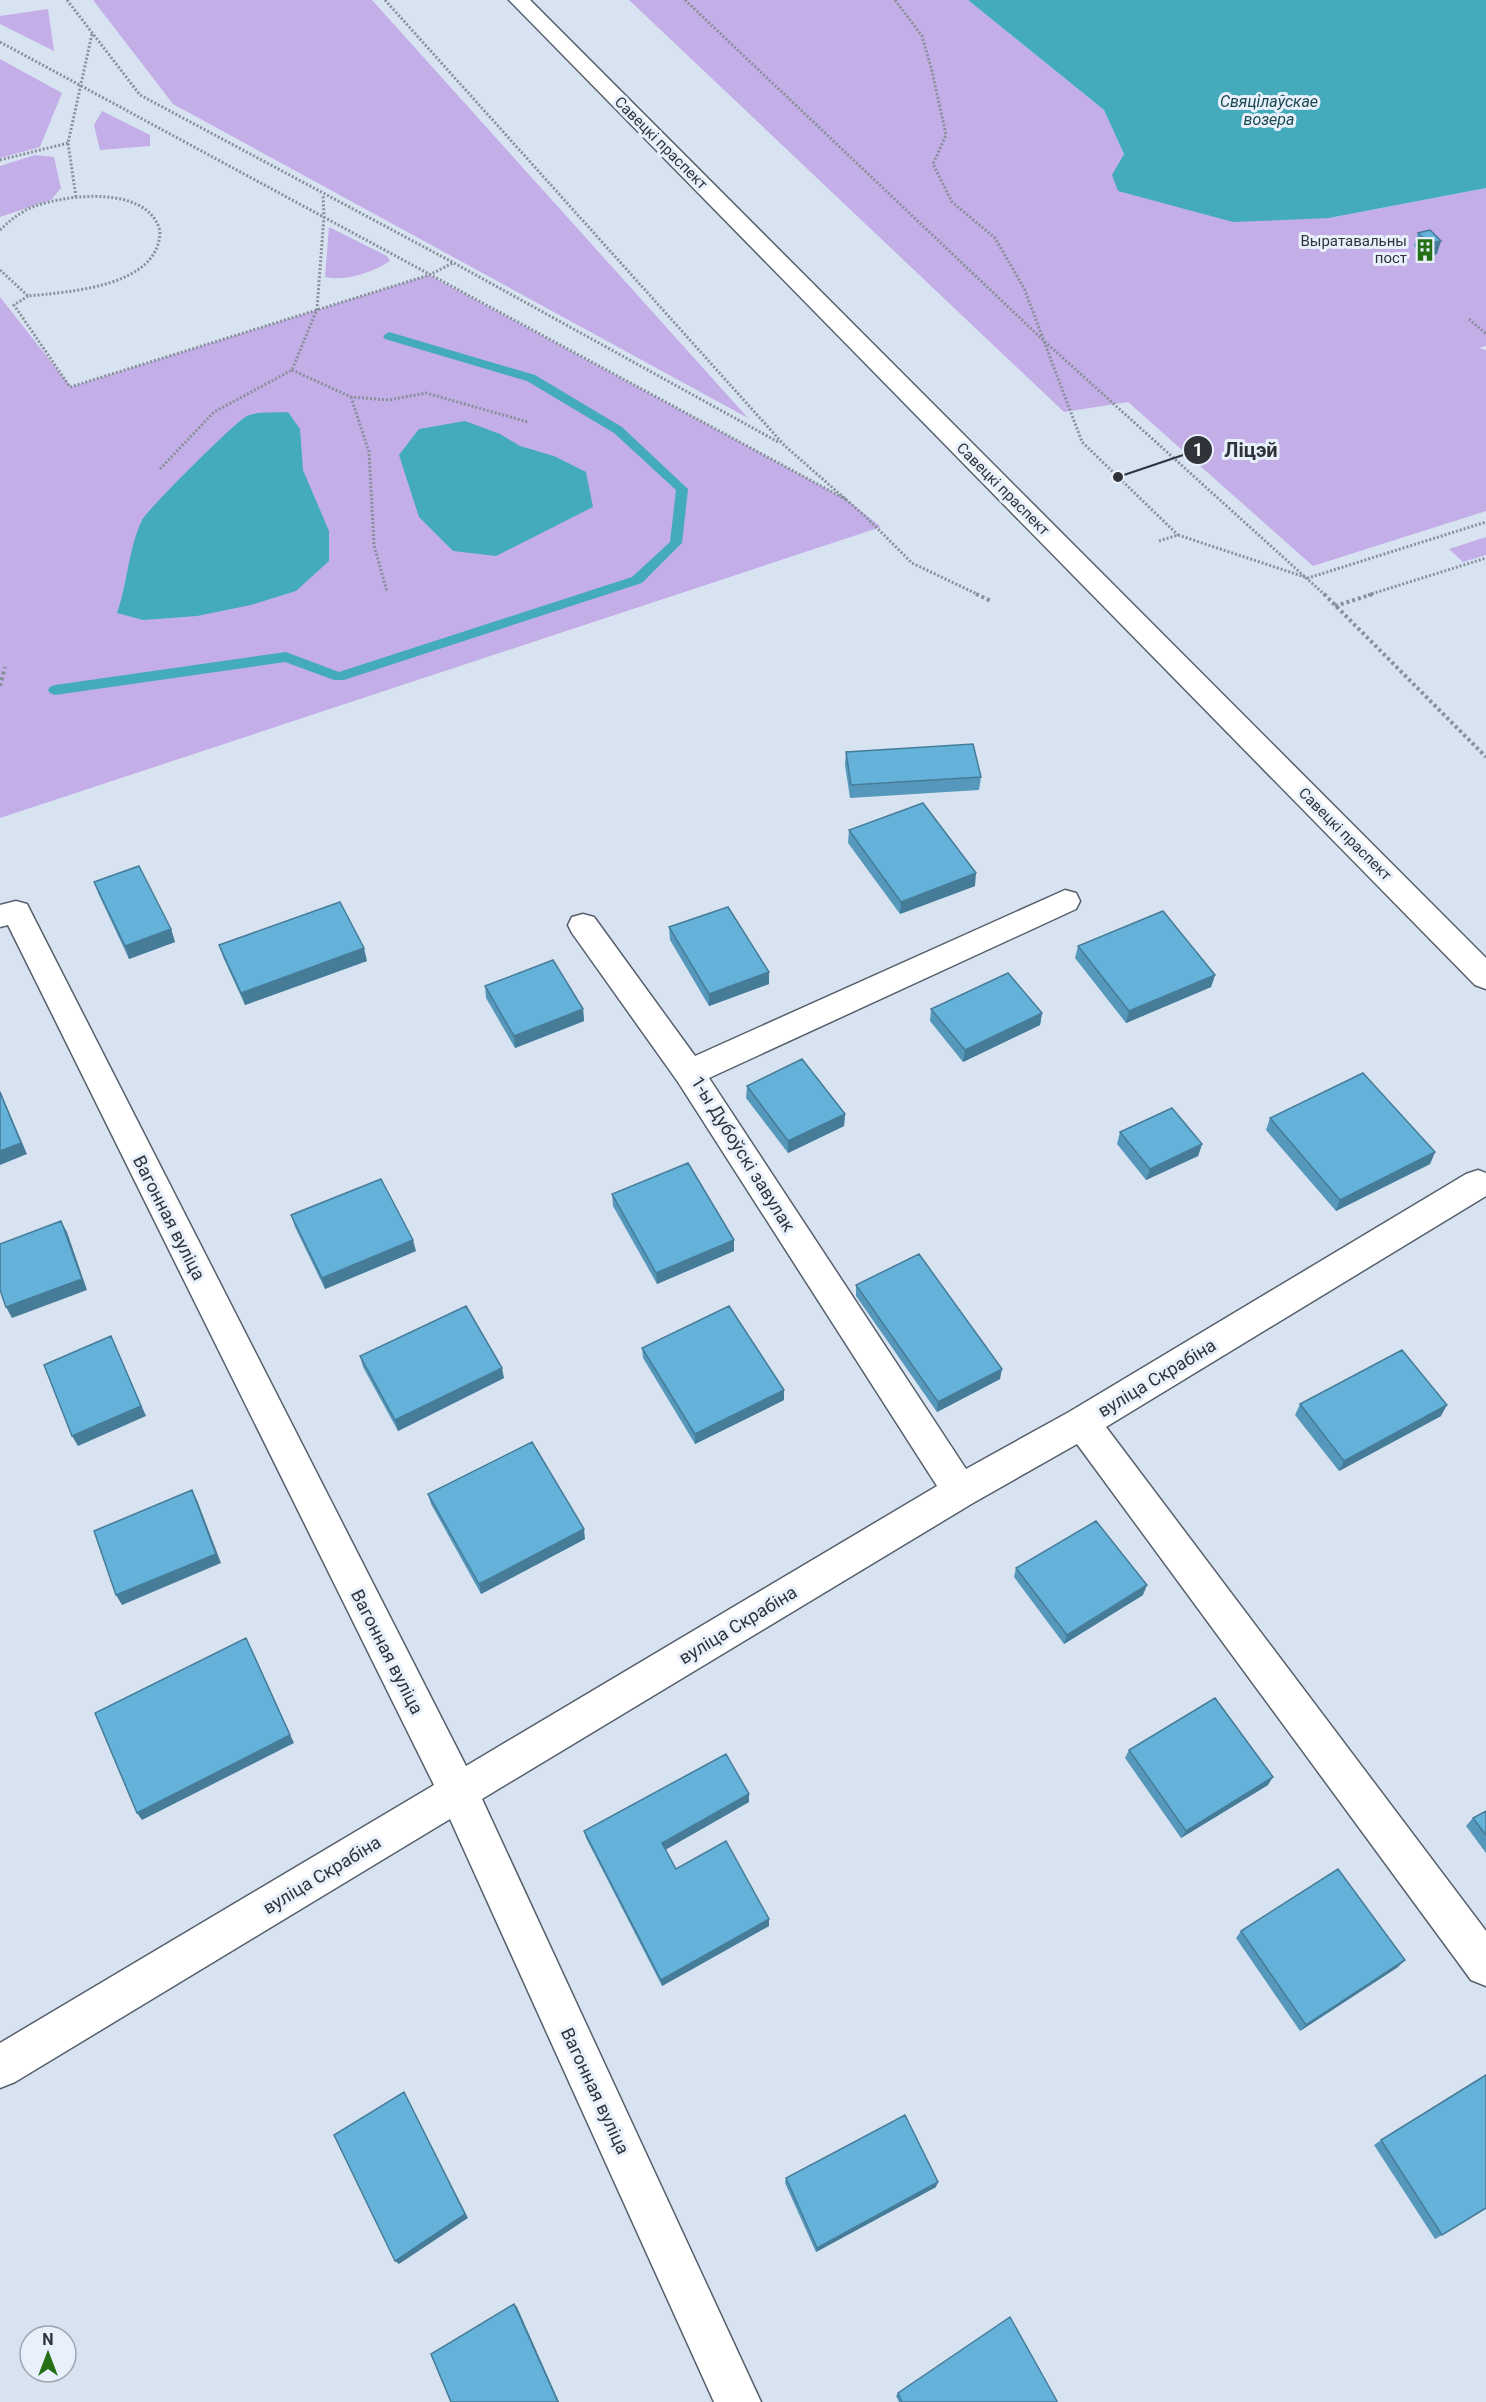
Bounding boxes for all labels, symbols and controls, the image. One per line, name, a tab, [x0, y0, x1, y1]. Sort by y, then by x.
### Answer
water label: Свяцілаўскае возера	[1220, 92, 1318, 129]
street label: Савецкі праспект	[611, 93, 711, 193]
place label: Выратавальны пост	[1300, 232, 1407, 267]
building icon: Выратавальны пост	[1412, 237, 1438, 263]
callout: Ліцэй	[1183, 431, 1290, 469]
text: Ліцэй	[1224, 438, 1278, 462]
street label: Савецкі праспект	[953, 439, 1053, 539]
text: 1	[1193, 439, 1203, 460]
street label: Савецкі праспект	[1295, 784, 1395, 884]
street label: 1-ы Дубоўскі завулак	[687, 1072, 800, 1236]
street label: Вагонная вуліца	[129, 1152, 210, 1284]
street label: вуліца Скрабіна	[1094, 1334, 1220, 1421]
street label: вуліца Скрабіна	[675, 1581, 801, 1668]
street label: Вагонная вуліца	[347, 1586, 428, 1718]
street label: вуліца Скрабіна	[259, 1831, 385, 1918]
street label: Вагонная вуліца	[557, 2024, 634, 2157]
north arrow	[18, 2324, 78, 2384]
text: N	[42, 2330, 54, 2349]

